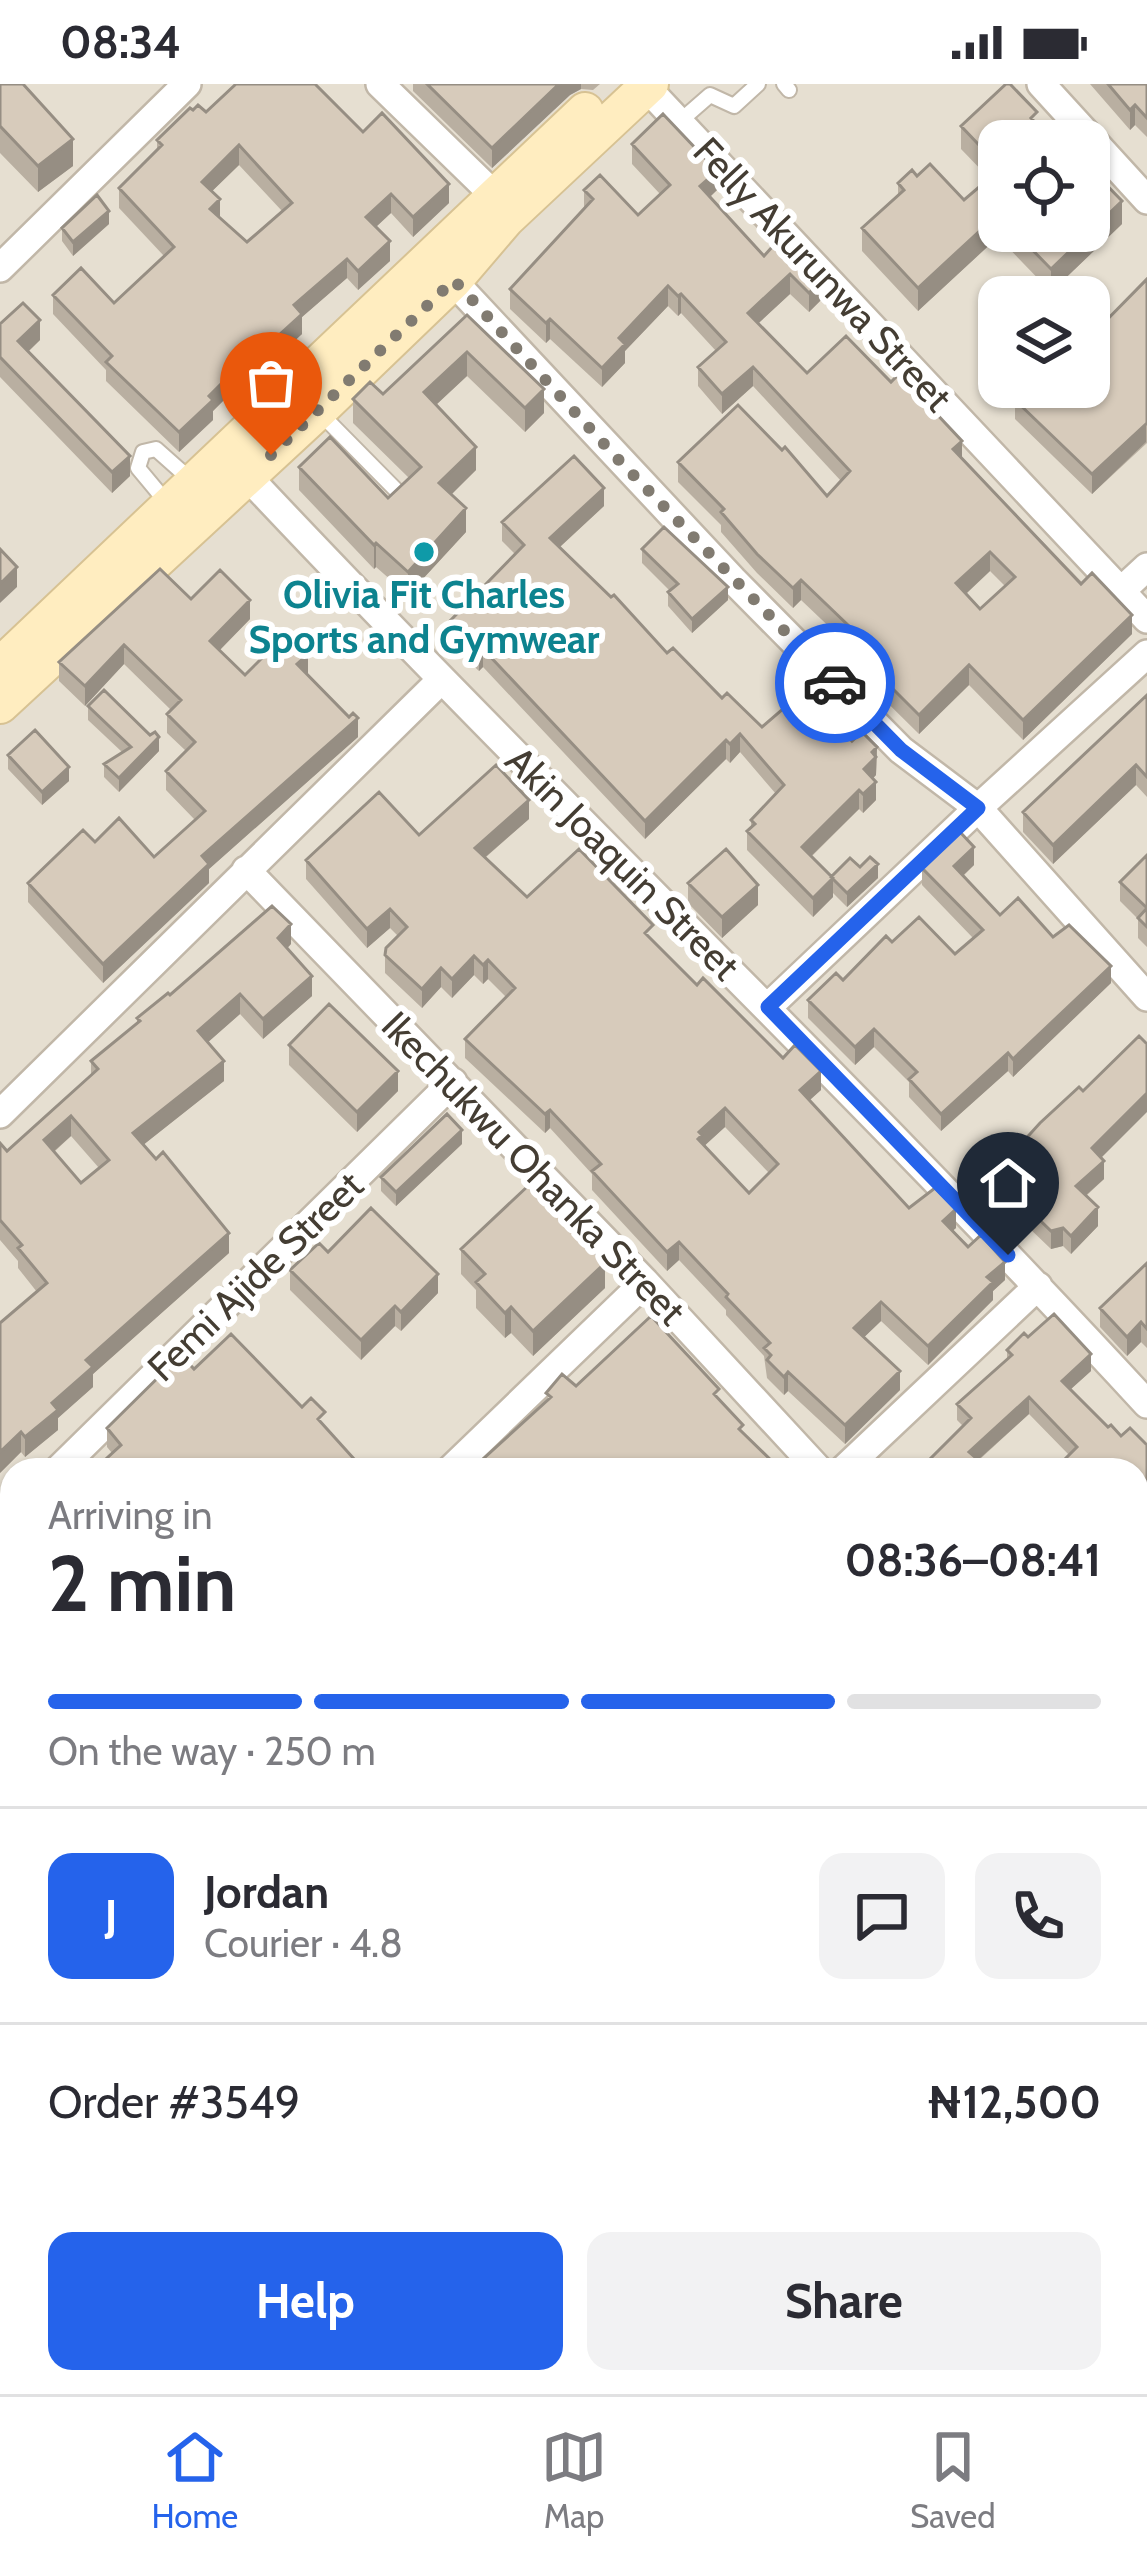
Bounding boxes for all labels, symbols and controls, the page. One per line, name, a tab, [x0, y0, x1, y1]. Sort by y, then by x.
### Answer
text: 08:34	[60, 15, 181, 69]
map controls	[978, 120, 1110, 408]
button: locate	[978, 120, 1110, 252]
street label: Felly Akurunwa Street	[684, 127, 962, 421]
button: layers	[978, 276, 1110, 408]
pin	[220, 332, 322, 455]
icon: bag	[238, 350, 304, 416]
marker: Olivia Fit Charles Sports and Gymwear	[411, 539, 437, 565]
place label: Olivia Fit Charles Sports and Gymwear	[249, 570, 600, 663]
courier	[775, 623, 895, 743]
icon: car	[802, 650, 868, 716]
street label: Akin Joaquin Street	[496, 736, 750, 990]
street label: Ikechukwu Ohanka Street	[372, 1001, 696, 1335]
pin	[957, 1132, 1059, 1255]
icon: home	[975, 1150, 1041, 1216]
street label: Femi Ajide Street	[137, 1161, 373, 1391]
text: Arriving in	[48, 1491, 212, 1539]
text: 08:36–08:41	[844, 1533, 1101, 1587]
text: 2 min	[48, 1536, 236, 1631]
text: On the way · 250 m	[48, 1727, 376, 1775]
button: chat	[819, 1853, 945, 1979]
button: phone	[975, 1853, 1101, 1979]
text: Jordan	[204, 1865, 329, 1919]
text: J	[105, 1889, 117, 1943]
text: Courier · 4.8	[204, 1919, 403, 1967]
text: Order #3549	[48, 2075, 300, 2129]
text: ₦12,500	[926, 2075, 1101, 2129]
button: Help	[48, 2232, 563, 2370]
button: Share	[587, 2232, 1101, 2370]
tab: Home	[151, 2424, 238, 2536]
tab: Map	[541, 2424, 607, 2536]
tab: Saved	[910, 2424, 996, 2536]

